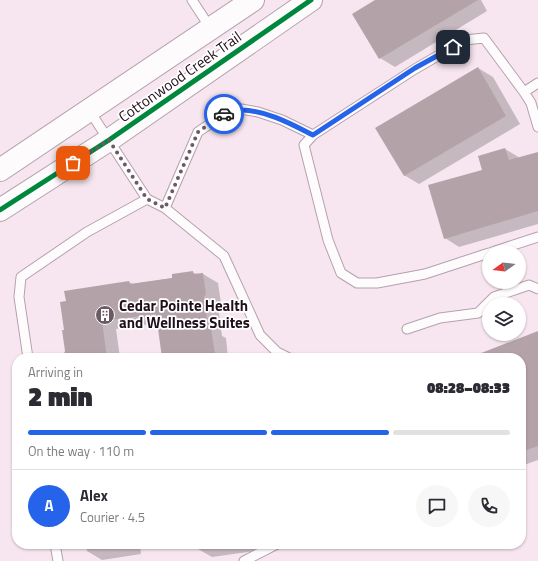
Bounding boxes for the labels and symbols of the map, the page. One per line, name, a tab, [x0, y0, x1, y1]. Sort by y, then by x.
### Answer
street label: Cottonwood Creek Trail	[113, 25, 246, 128]
pin	[436, 30, 470, 64]
courier	[204, 94, 244, 134]
pin	[56, 146, 90, 180]
north arrow	[482, 245, 526, 289]
place label: Cedar Pointe Health and Wellness Suites	[119, 294, 250, 334]
building icon: Cedar Pointe Health and Wellness Suites	[94, 304, 116, 326]

